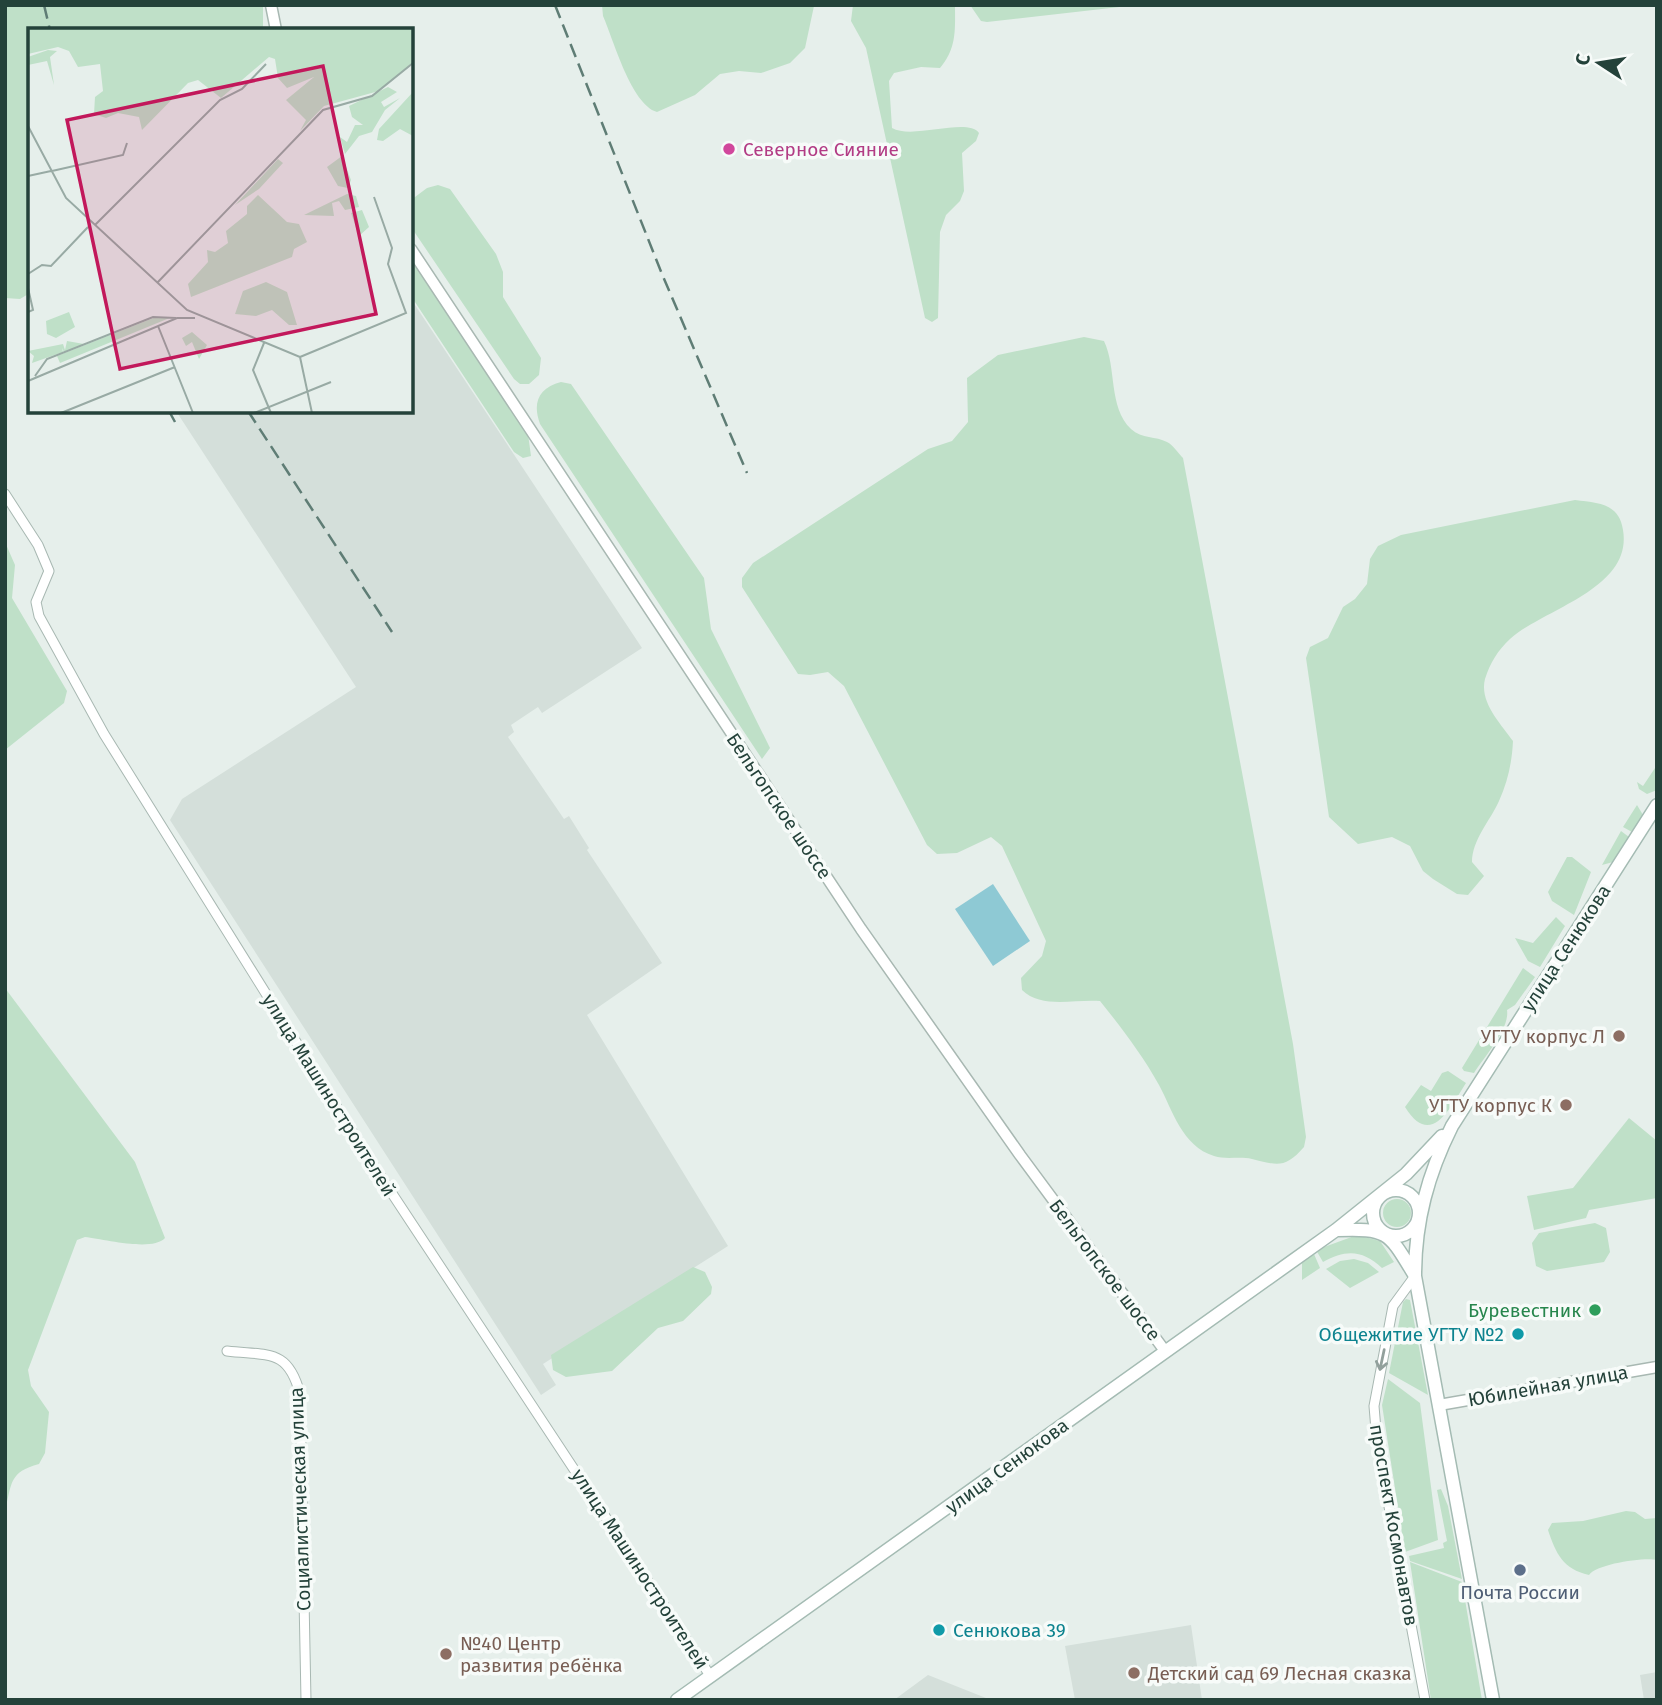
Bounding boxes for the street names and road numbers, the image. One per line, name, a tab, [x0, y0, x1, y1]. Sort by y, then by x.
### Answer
street label: Бельгопское шоссе	[722, 729, 836, 883]
street label: улица Сенюкова	[1516, 880, 1616, 1016]
street label: улица Машиностроителей	[257, 990, 401, 1200]
street label: Бельгопское шоссе	[1044, 1195, 1166, 1345]
street label: Юбилейная улица	[1466, 1361, 1630, 1411]
street label: Социалистическая улица	[285, 1387, 315, 1611]
street label: улица Сенюкова	[941, 1414, 1073, 1518]
street label: проспект Космонавтов	[1365, 1422, 1423, 1628]
street label: улица Машиностроителей	[567, 1464, 713, 1674]

